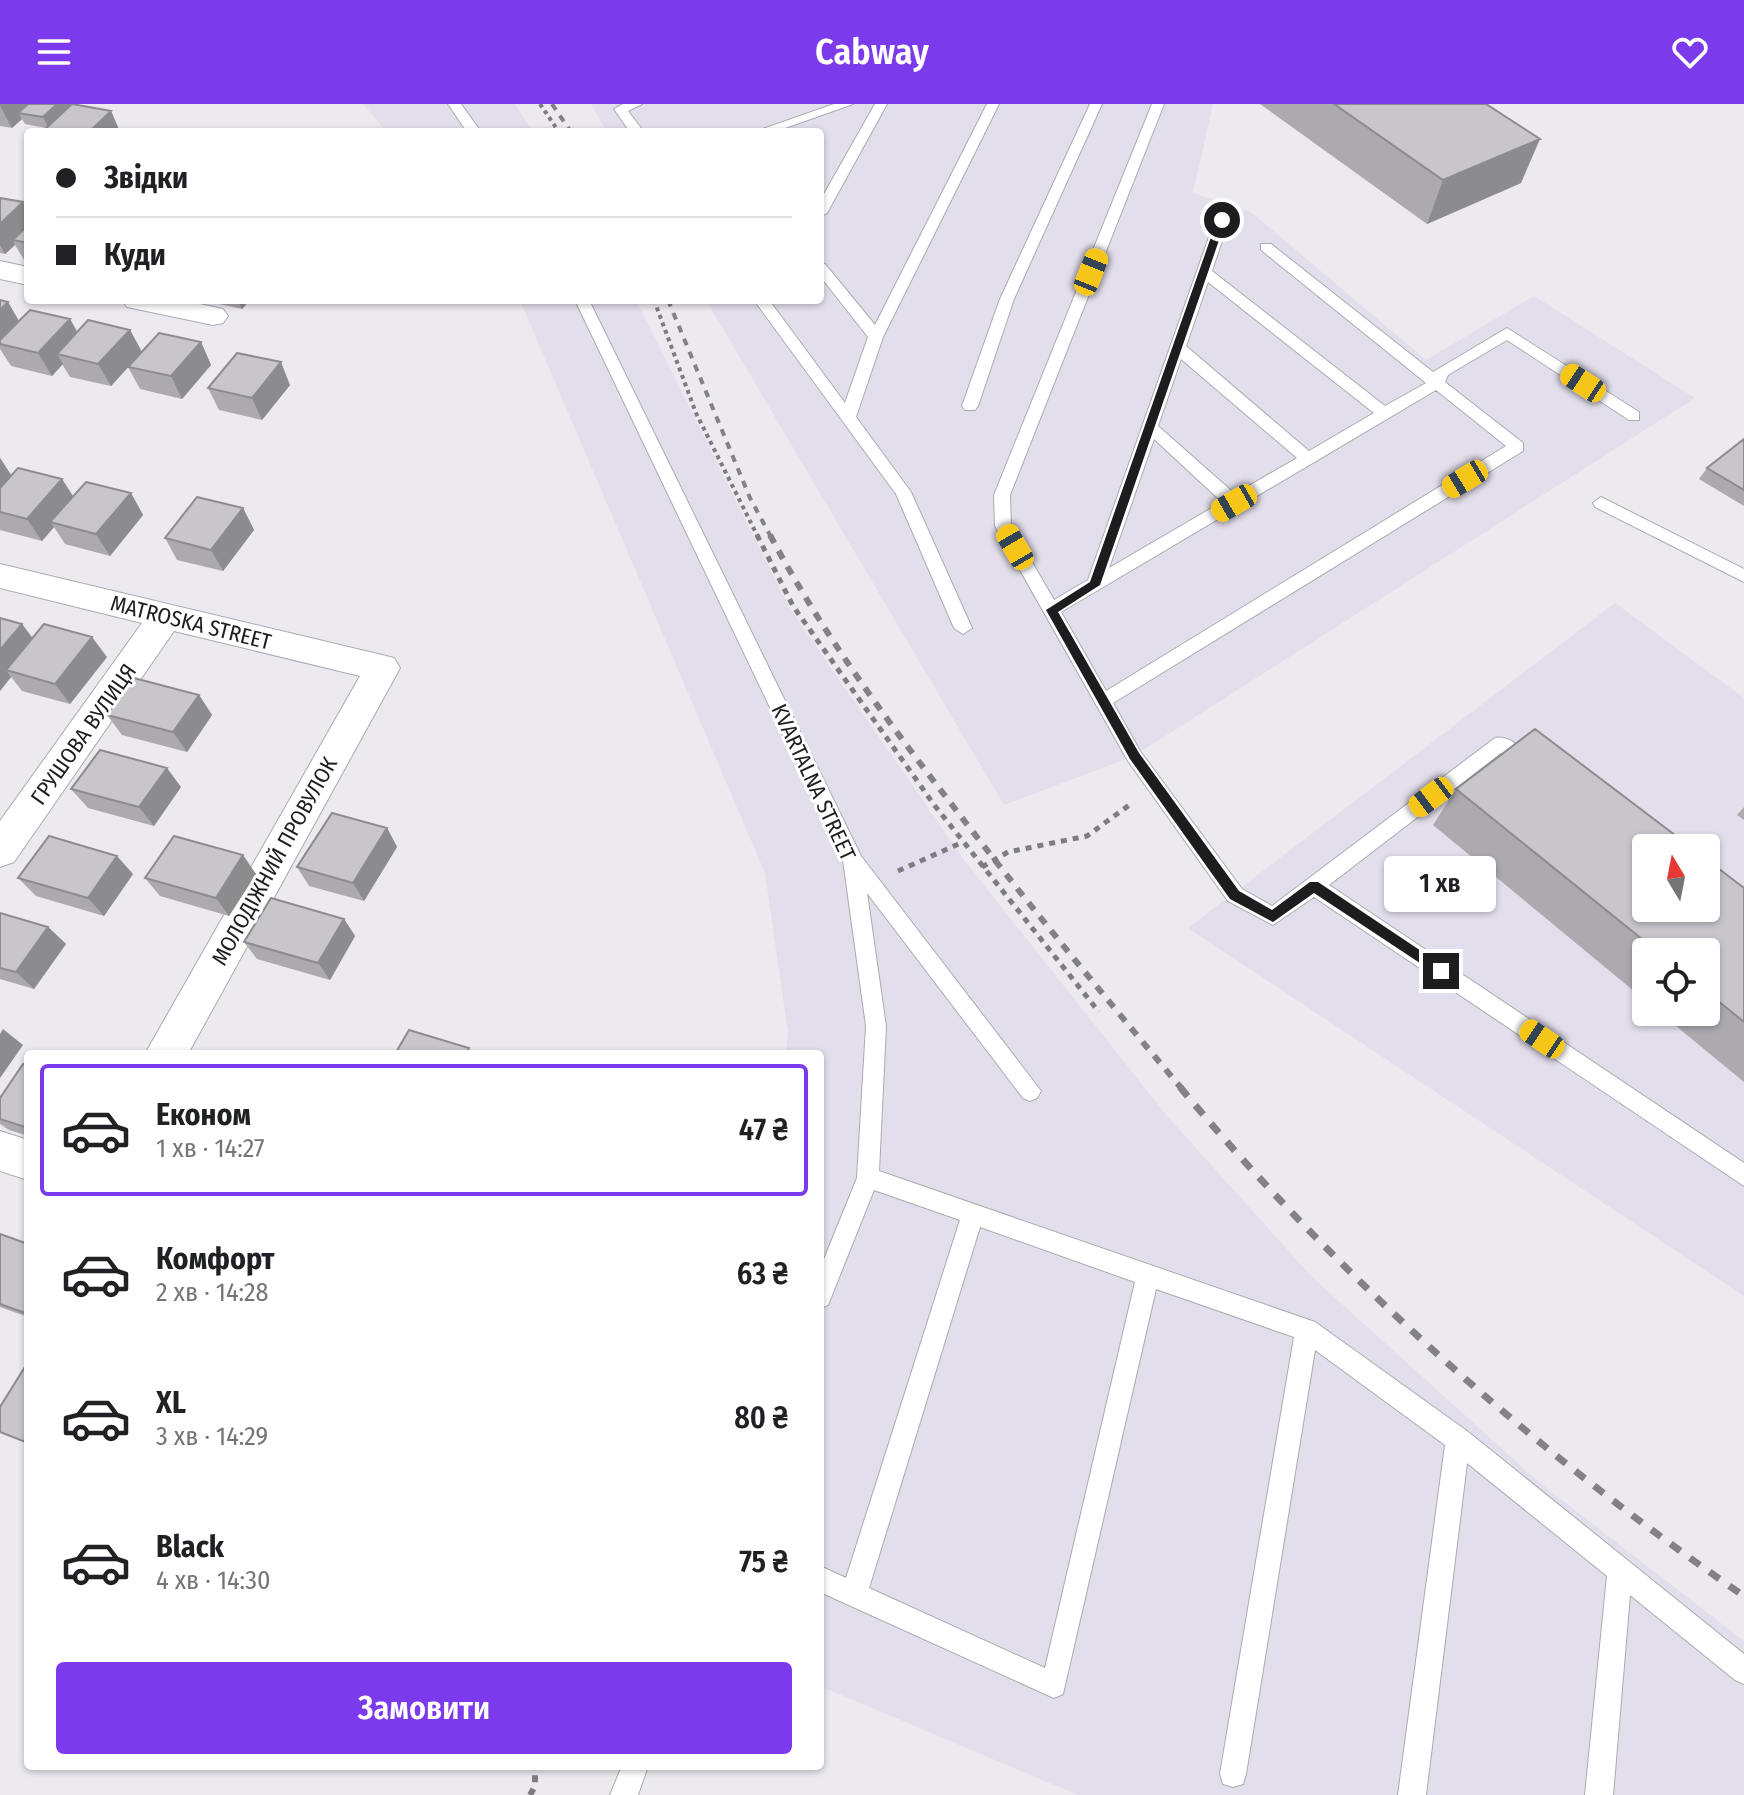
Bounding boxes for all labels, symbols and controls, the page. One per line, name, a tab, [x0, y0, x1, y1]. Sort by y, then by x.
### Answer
icon: menu	[32, 30, 76, 74]
text: Cabway	[815, 30, 929, 74]
icon: heart	[1668, 30, 1712, 74]
text: Звідки	[104, 160, 188, 196]
route start	[1204, 202, 1240, 238]
text: Куди	[104, 237, 166, 273]
car	[1071, 245, 1111, 299]
car	[1556, 360, 1610, 406]
car	[1438, 456, 1492, 502]
car	[1207, 481, 1261, 525]
car	[993, 520, 1037, 574]
street label: MATROSKA STREET	[108, 589, 275, 656]
street label: ГРУШОВА ВУЛИЦЯ	[25, 659, 142, 810]
street label: KVARTALNA STREET	[765, 700, 862, 865]
street label: МОЛОДІЖНИЙ ПРОВУЛОК	[206, 752, 343, 970]
car	[1405, 773, 1457, 821]
north arrow	[1632, 834, 1720, 922]
map controls	[1632, 834, 1720, 1026]
callout: 1 хв	[1385, 855, 1497, 911]
text: 1 хв	[1419, 868, 1461, 899]
button: locate	[1632, 938, 1720, 1026]
route end	[1423, 953, 1459, 989]
car	[1515, 1016, 1569, 1062]
icon: car	[60, 1094, 132, 1166]
text: Економ	[156, 1097, 251, 1133]
text: 47 ₴	[739, 1112, 788, 1148]
text: 1 хв · 14:27	[156, 1133, 265, 1164]
icon: car	[60, 1238, 132, 1310]
text: Комфорт	[156, 1241, 274, 1277]
text: 63 ₴	[737, 1256, 788, 1292]
text: 2 хв · 14:28	[156, 1277, 268, 1308]
icon: car	[60, 1382, 132, 1454]
text: XL	[156, 1385, 186, 1421]
text: 80 ₴	[734, 1400, 788, 1436]
text: 3 хв · 14:29	[156, 1421, 268, 1452]
icon: car	[60, 1526, 132, 1598]
text: Black	[156, 1529, 224, 1565]
text: 75 ₴	[739, 1544, 788, 1580]
text: 4 хв · 14:30	[156, 1565, 271, 1596]
button: Замовити	[56, 1662, 792, 1754]

